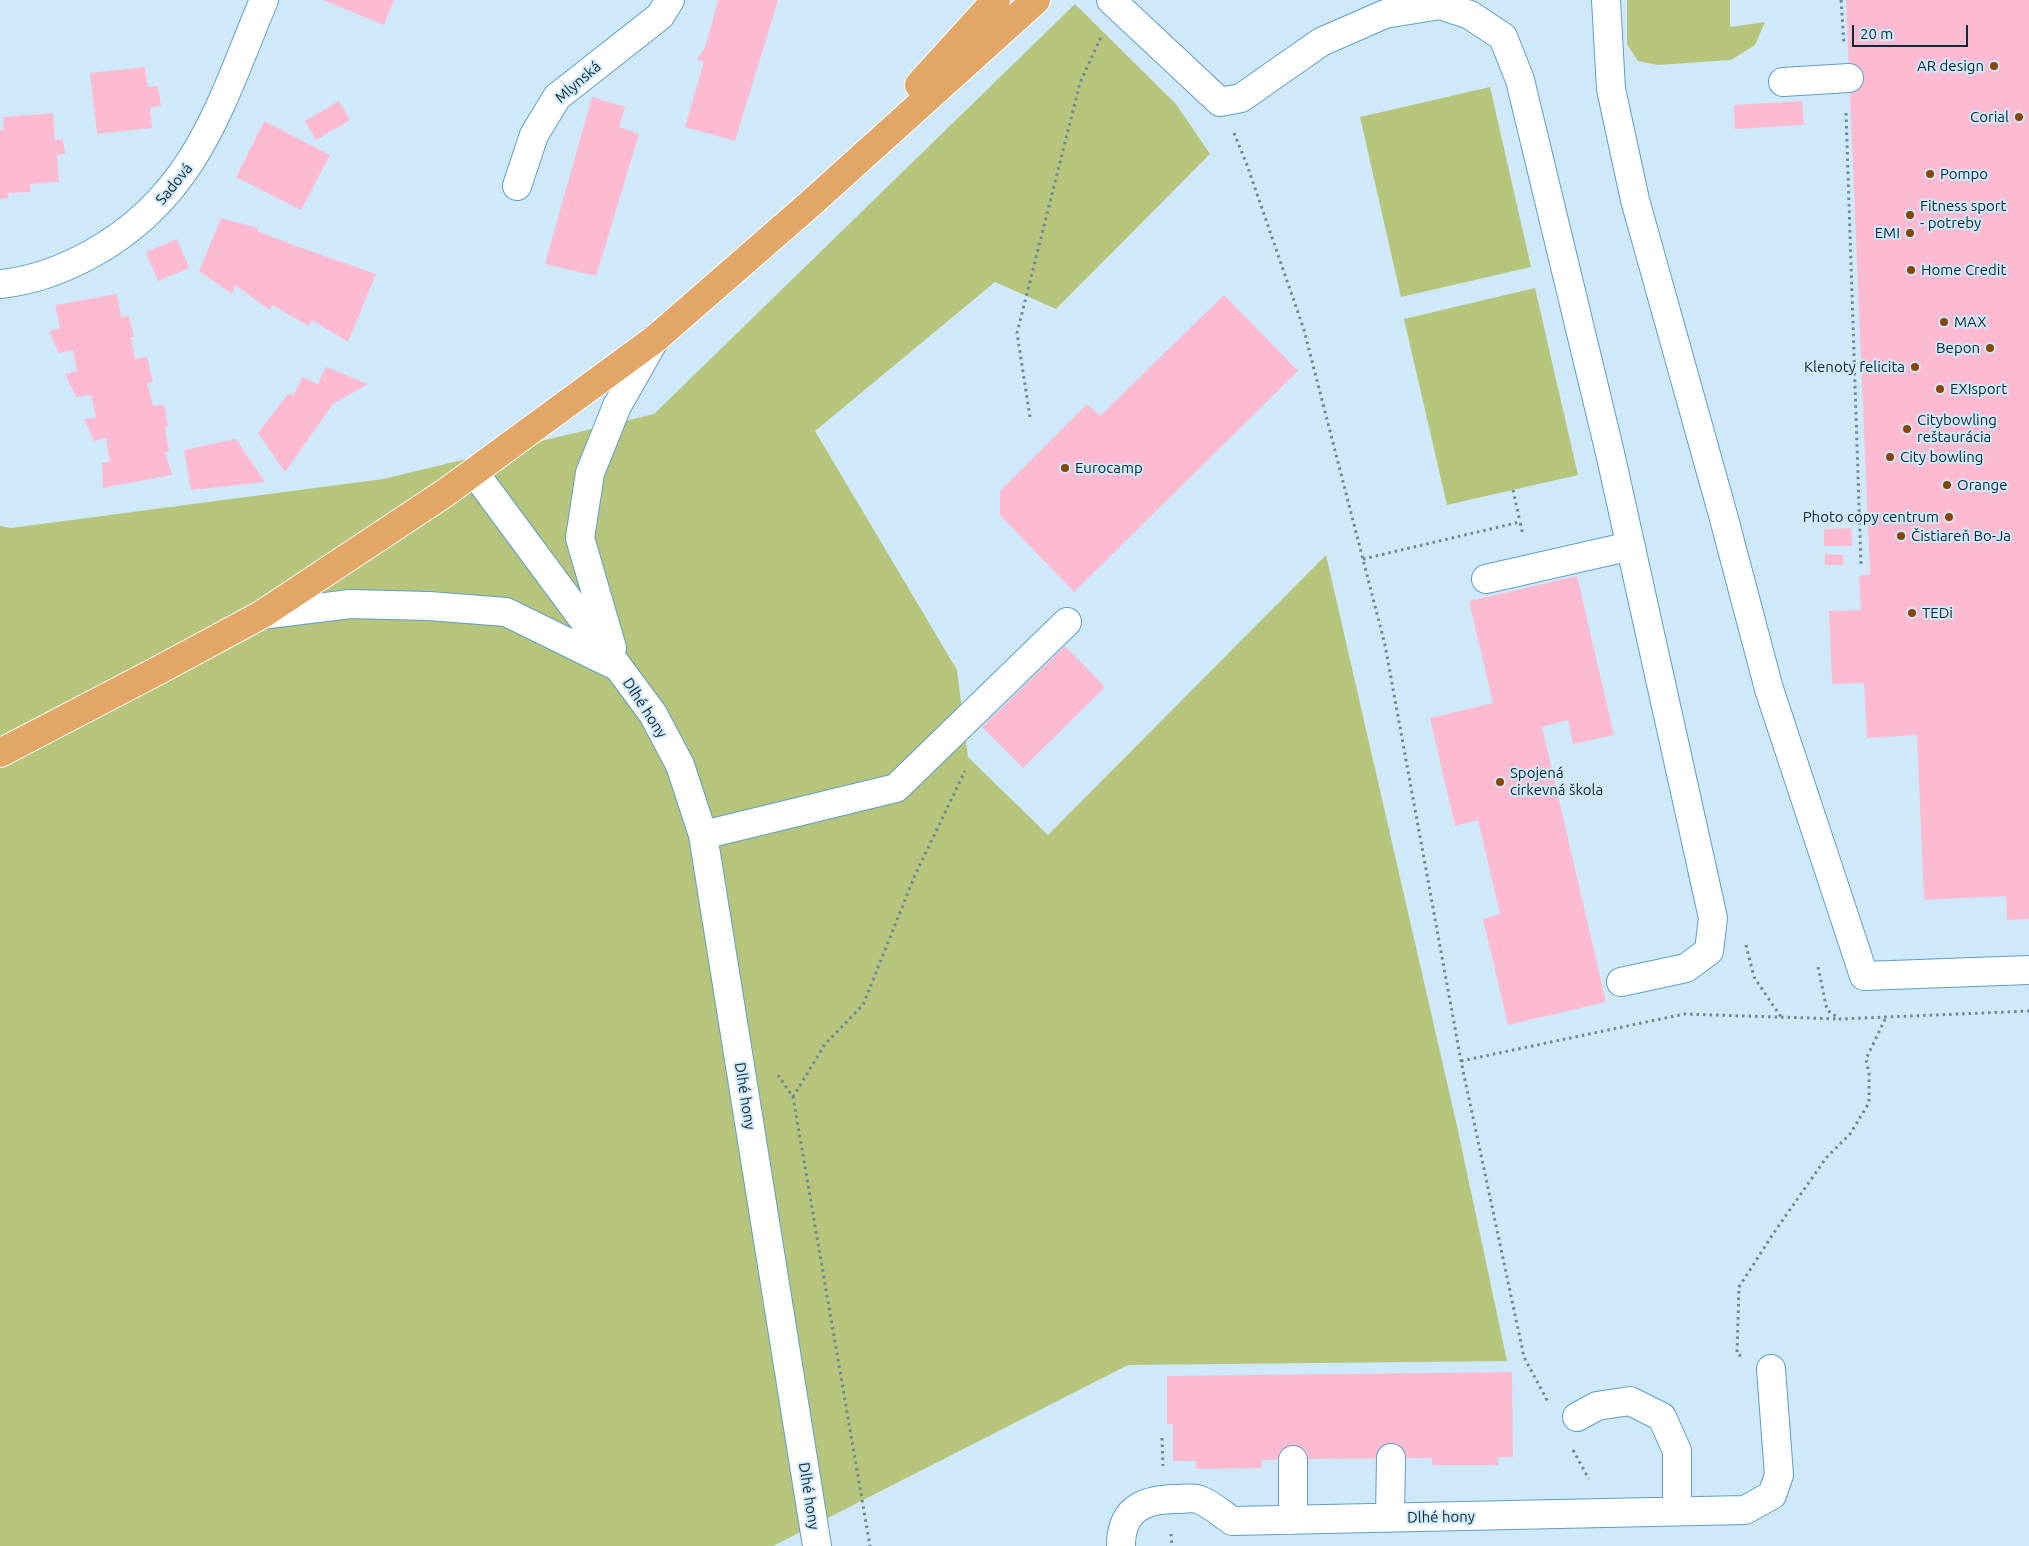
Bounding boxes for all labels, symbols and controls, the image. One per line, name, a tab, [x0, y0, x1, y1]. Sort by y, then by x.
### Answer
scale bar	[1854, 15, 1970, 47]
text: 20 m	[1860, 25, 1893, 42]
street label: Mlynská	[552, 57, 604, 107]
place label: AR design	[1917, 57, 1984, 75]
marker: AR design	[1988, 60, 2000, 72]
place label: Corial	[1970, 108, 2009, 126]
marker: Corial	[2013, 111, 2025, 123]
street label: Sadová	[152, 160, 196, 208]
place label: Pompo	[1940, 165, 1988, 183]
marker: Pompo	[1924, 168, 1936, 180]
place label: Fitness sport - potreby	[1920, 197, 2006, 232]
marker: Fitness sport - potreby	[1904, 209, 1916, 221]
place label: EMI	[1875, 224, 1900, 242]
marker: EMI	[1904, 227, 1916, 239]
place label: Home Credit	[1921, 261, 2006, 279]
marker: Home Credit	[1905, 264, 1917, 276]
place label: MAX	[1954, 313, 1986, 331]
marker: MAX	[1938, 316, 1950, 328]
place label: Bepon	[1936, 339, 1980, 357]
marker: Bepon	[1984, 342, 1996, 354]
place label: Klenoty felicita	[1804, 358, 1905, 376]
marker: Klenoty felicita	[1909, 361, 1921, 373]
place label: EXIsport	[1950, 380, 2007, 398]
marker: EXIsport	[1934, 383, 1946, 395]
place label: Citybowling reštaurácia	[1917, 411, 1997, 446]
marker: Citybowling reštaurácia	[1901, 423, 1913, 435]
place label: City bowling	[1900, 448, 1983, 466]
marker: City bowling	[1884, 451, 1896, 463]
place label: Eurocamp	[1075, 459, 1143, 477]
marker: Eurocamp	[1059, 462, 1071, 474]
place label: Orange	[1957, 476, 2007, 494]
marker: Orange	[1941, 479, 1953, 491]
place label: Photo copy centrum	[1803, 508, 1939, 526]
marker: Photo copy centrum	[1943, 511, 1955, 523]
place label: Čistiareň Bo-Ja	[1911, 527, 2011, 545]
marker: Čistiareň Bo-Ja	[1895, 530, 1907, 542]
place label: TEDi	[1922, 604, 1953, 622]
marker: TEDi	[1906, 607, 1918, 619]
street label: Dlhé hony	[619, 675, 671, 741]
place label: Spojená cirkevná škola	[1510, 764, 1603, 799]
marker: Spojená cirkevná škola	[1494, 776, 1506, 788]
street label: Dlhé hony	[731, 1061, 759, 1131]
street label: Dlhé hony	[795, 1461, 823, 1531]
street label: Dlhé hony	[1407, 1507, 1475, 1527]

